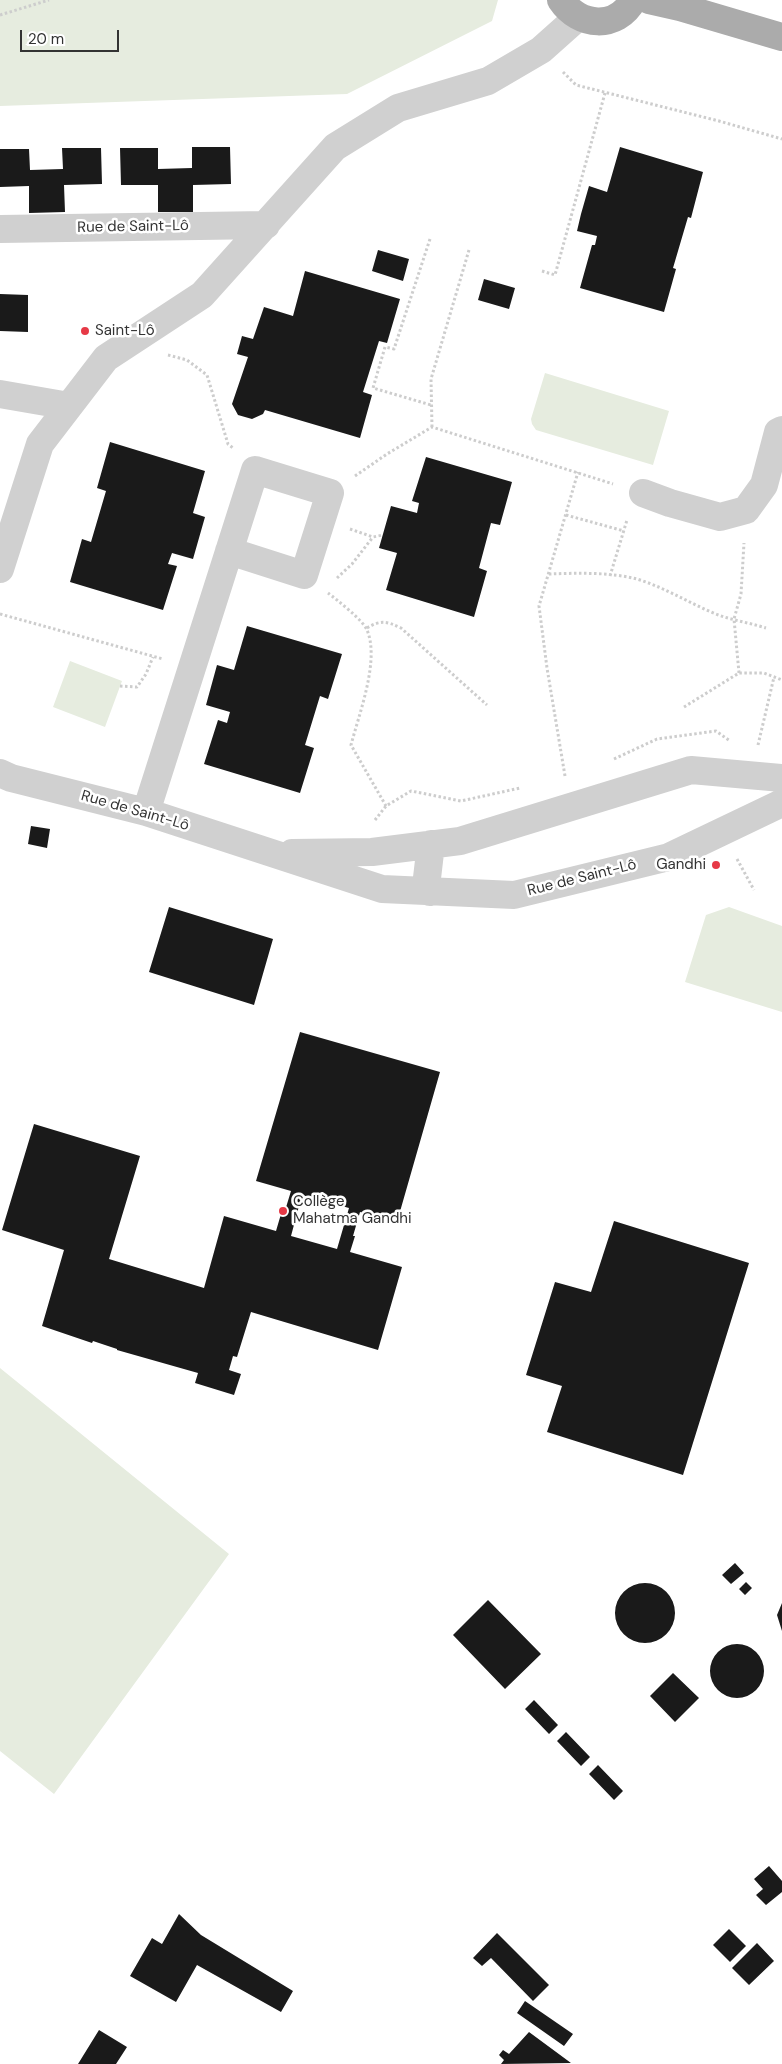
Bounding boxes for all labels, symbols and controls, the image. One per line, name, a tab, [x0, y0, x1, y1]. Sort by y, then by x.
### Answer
scale bar	[22, 20, 121, 52]
text: 20 m	[28, 29, 64, 49]
street label: Rue de Saint-Lô	[77, 217, 189, 237]
place label: Saint-Lô	[95, 322, 155, 340]
marker: Saint-Lô	[79, 325, 91, 337]
street label: Rue de Saint-Lô	[79, 787, 191, 835]
street label: Rue de Saint-Lô	[526, 856, 638, 900]
place label: Gandhi	[656, 856, 706, 874]
marker: Gandhi	[710, 859, 722, 871]
place label: Collège Mahatma Gandhi	[293, 1193, 412, 1228]
marker: Collège Mahatma Gandhi	[277, 1205, 289, 1217]

